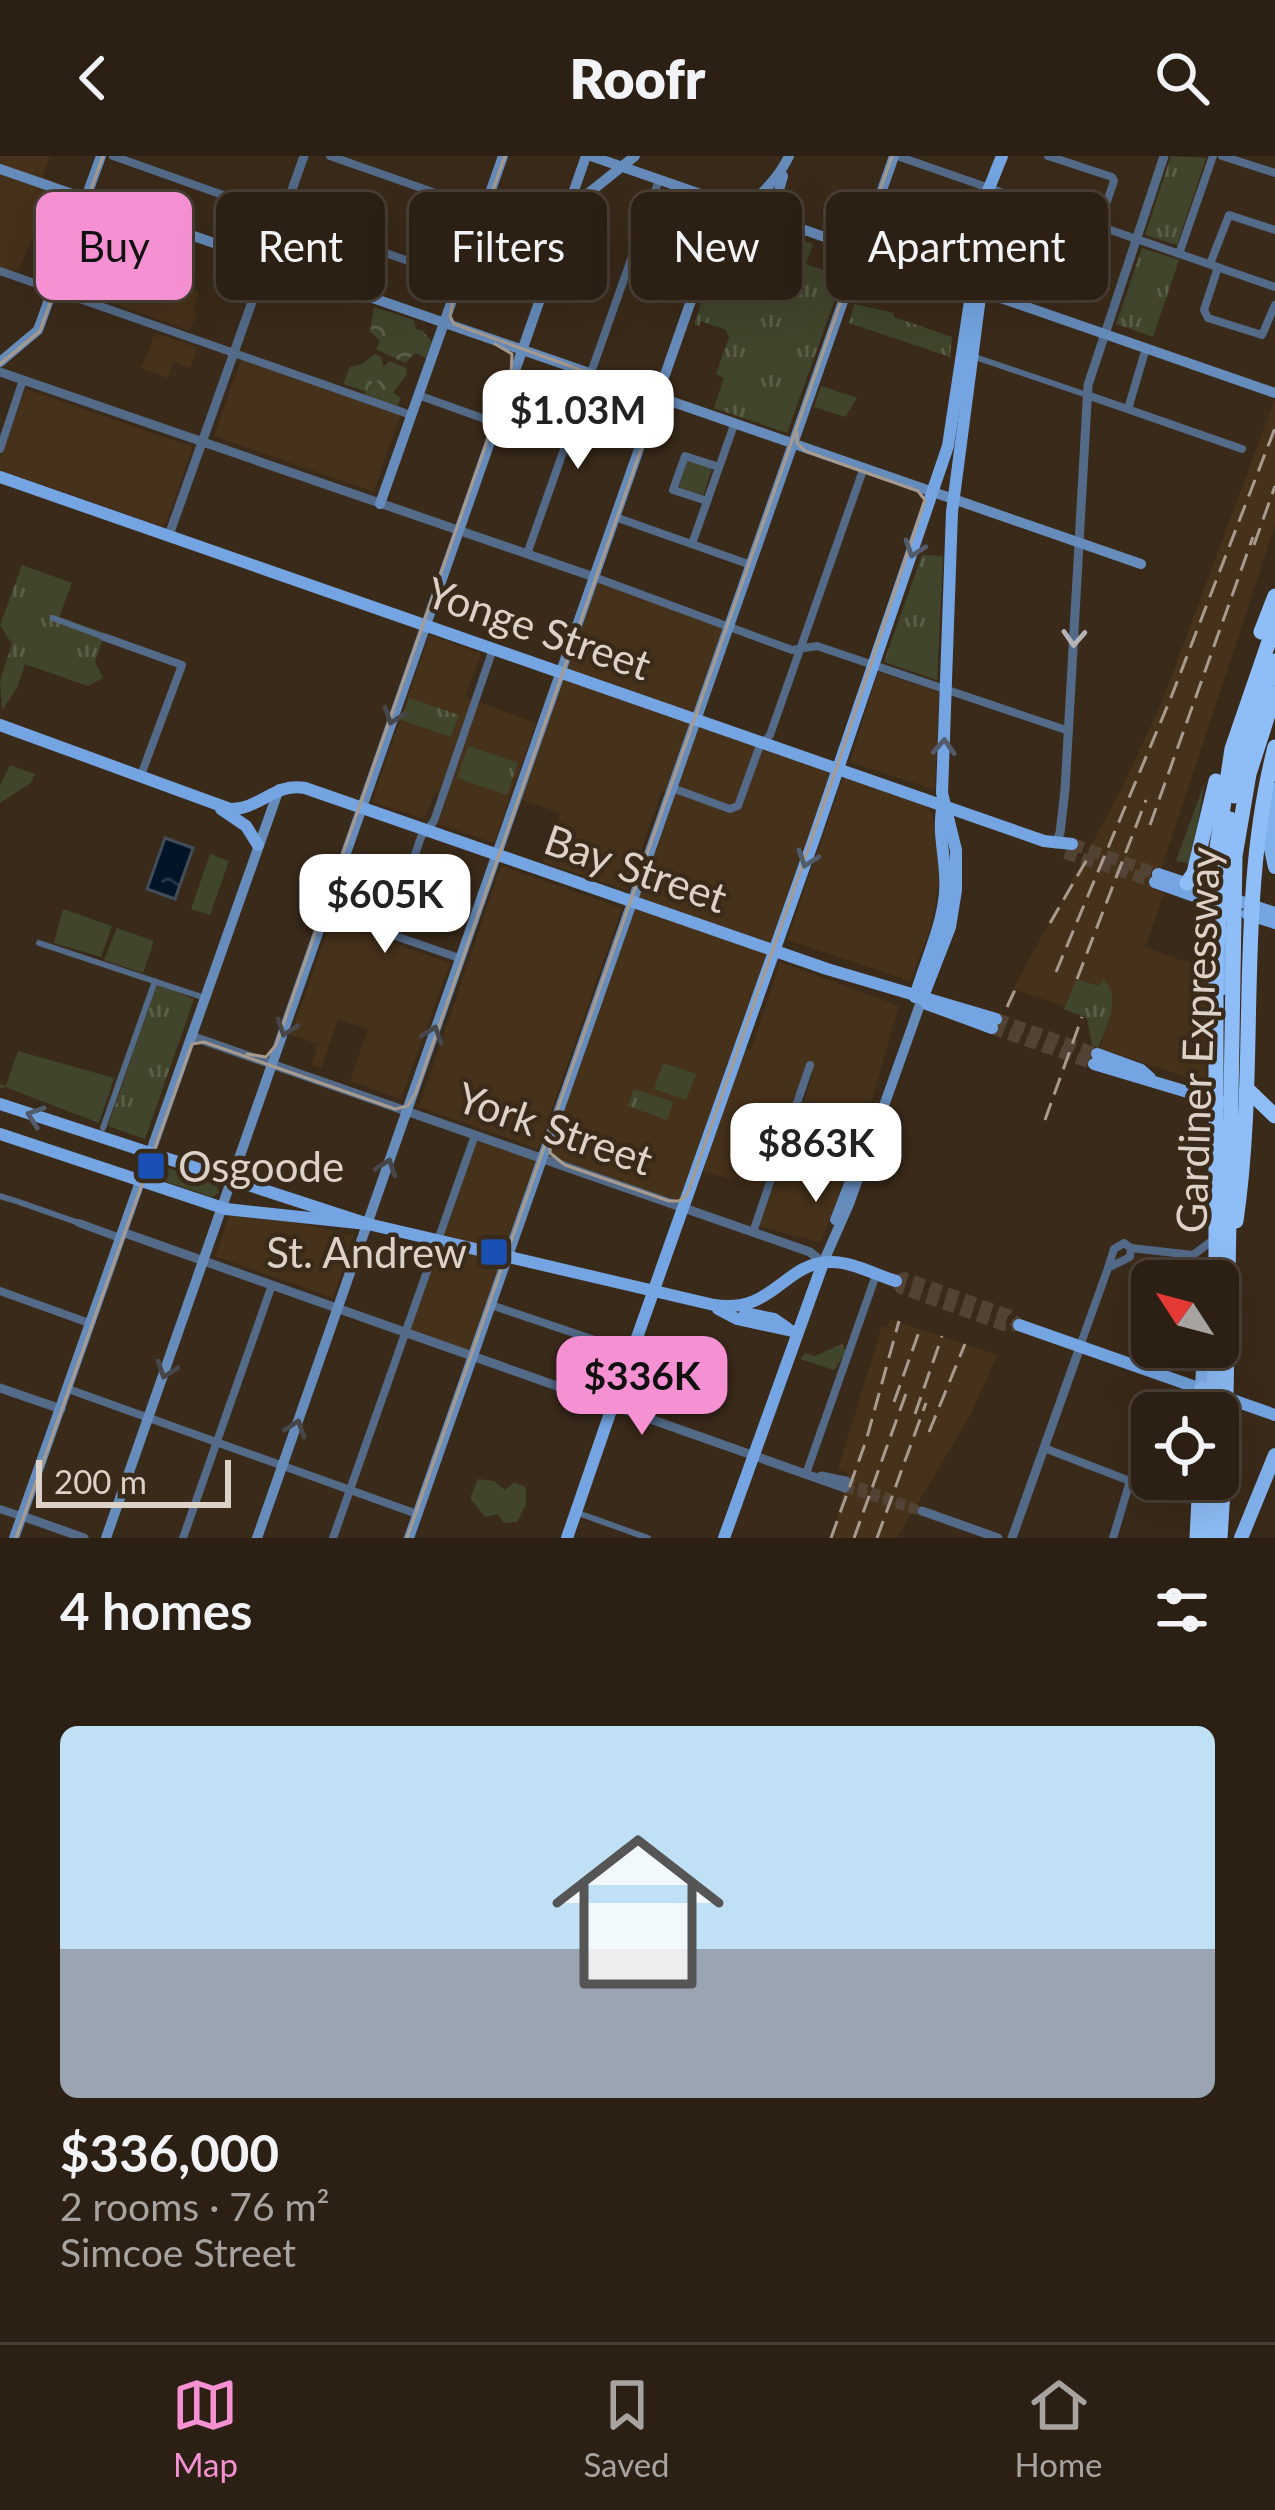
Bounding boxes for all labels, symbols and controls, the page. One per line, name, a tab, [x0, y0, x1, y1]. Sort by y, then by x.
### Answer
icon: back	[60, 45, 126, 111]
icon: search	[1149, 45, 1215, 111]
text: Roofr	[570, 46, 705, 111]
chip: Buy	[36, 192, 192, 300]
chip: Rent	[216, 192, 385, 300]
chip: Filters	[409, 192, 607, 300]
chip: New	[631, 192, 802, 300]
chip: Apartment	[826, 192, 1108, 300]
pin: $1.03M	[480, 370, 676, 472]
text: $1.03M	[510, 386, 646, 432]
one-way arrow	[903, 537, 928, 558]
street label: Yonge Street	[420, 566, 658, 690]
one-way arrow	[1061, 629, 1087, 648]
one-way arrow	[383, 704, 408, 725]
one-way arrow	[931, 737, 957, 756]
street label: Bay Street	[538, 814, 734, 922]
street label: Gardiner Expressway	[1165, 846, 1229, 1234]
one-way arrow	[797, 847, 821, 868]
pin: $605K	[301, 854, 469, 956]
text: $605K	[326, 870, 444, 916]
one-way arrow	[276, 1016, 300, 1037]
one-way arrow	[419, 1025, 443, 1046]
street label: York Street	[451, 1071, 659, 1185]
pin: $863K	[732, 1103, 900, 1205]
one-way arrow	[26, 1106, 47, 1130]
text: $863K	[757, 1119, 875, 1165]
place label: Osgoode	[178, 1141, 344, 1191]
marker: Osgoode	[135, 1150, 167, 1182]
one-way arrow	[373, 1158, 397, 1179]
place label: St. Andrew	[266, 1227, 467, 1277]
marker: St. Andrew	[478, 1236, 510, 1268]
north arrow	[1131, 1260, 1239, 1368]
map controls	[1131, 1260, 1239, 1500]
pin: $336K	[558, 1336, 726, 1438]
text: $336K	[583, 1352, 701, 1398]
one-way arrow	[155, 1359, 180, 1380]
button: locate	[1131, 1392, 1239, 1500]
one-way arrow	[282, 1419, 306, 1440]
scale bar	[36, 1454, 231, 1507]
text: 200 m	[54, 1461, 147, 1501]
icon: filters	[1149, 1577, 1215, 1643]
text: 4 homes	[60, 1580, 252, 1641]
icon: home	[530, 1804, 746, 2020]
text: $336,000	[60, 2122, 279, 2183]
text: 2 rooms · 76 m²	[60, 2183, 330, 2229]
text: Simcoe Street	[60, 2229, 296, 2275]
tab: Map	[172, 2372, 238, 2484]
tab: Saved	[583, 2372, 670, 2484]
tab: Home	[1015, 2372, 1103, 2484]

